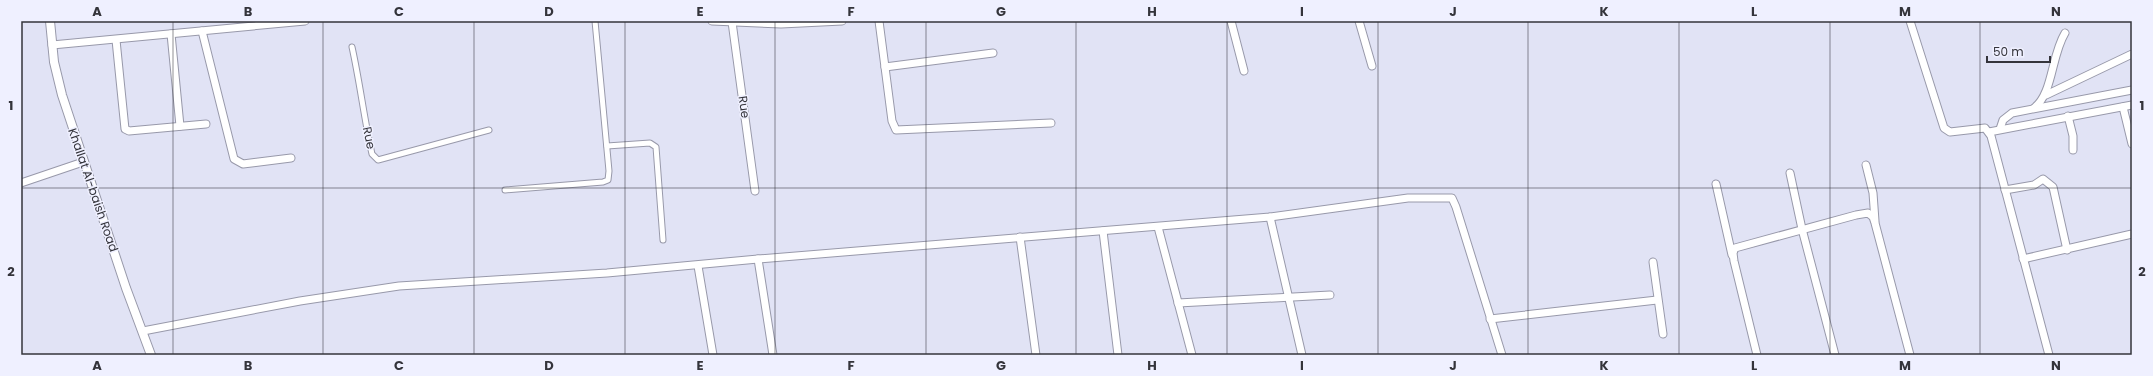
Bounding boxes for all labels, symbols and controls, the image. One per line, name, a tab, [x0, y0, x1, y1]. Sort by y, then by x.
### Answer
text: A	[92, 2, 102, 21]
text: B	[244, 2, 253, 21]
text: C	[394, 2, 404, 21]
text: D	[544, 2, 554, 21]
text: E	[696, 2, 704, 21]
text: F	[847, 2, 855, 21]
text: G	[996, 2, 1006, 21]
text: H	[1147, 2, 1157, 21]
text: I	[1300, 2, 1304, 21]
text: J	[1449, 2, 1457, 21]
text: K	[1599, 2, 1609, 21]
text: L	[1751, 2, 1757, 21]
text: M	[1899, 2, 1911, 21]
text: N	[2051, 2, 2061, 21]
scale bar	[1987, 38, 2050, 64]
text: 50 m	[1993, 43, 2024, 60]
street label: Rue	[735, 95, 754, 119]
text: 1	[9, 96, 13, 115]
text: 1	[2140, 96, 2144, 115]
street label: Rue	[359, 125, 380, 151]
street label: Khallat Al-baish Road	[64, 126, 123, 254]
text: 2	[7, 262, 15, 281]
text: 2	[2138, 262, 2146, 281]
text: A	[92, 356, 102, 375]
text: B	[244, 356, 253, 375]
text: C	[394, 356, 404, 375]
text: D	[544, 356, 554, 375]
text: E	[696, 356, 704, 375]
text: F	[847, 356, 855, 375]
text: G	[996, 356, 1006, 375]
text: H	[1147, 356, 1157, 375]
text: I	[1300, 356, 1304, 375]
text: J	[1449, 356, 1457, 375]
text: K	[1599, 356, 1609, 375]
text: L	[1751, 356, 1757, 375]
text: M	[1899, 356, 1911, 375]
text: N	[2051, 356, 2061, 375]

